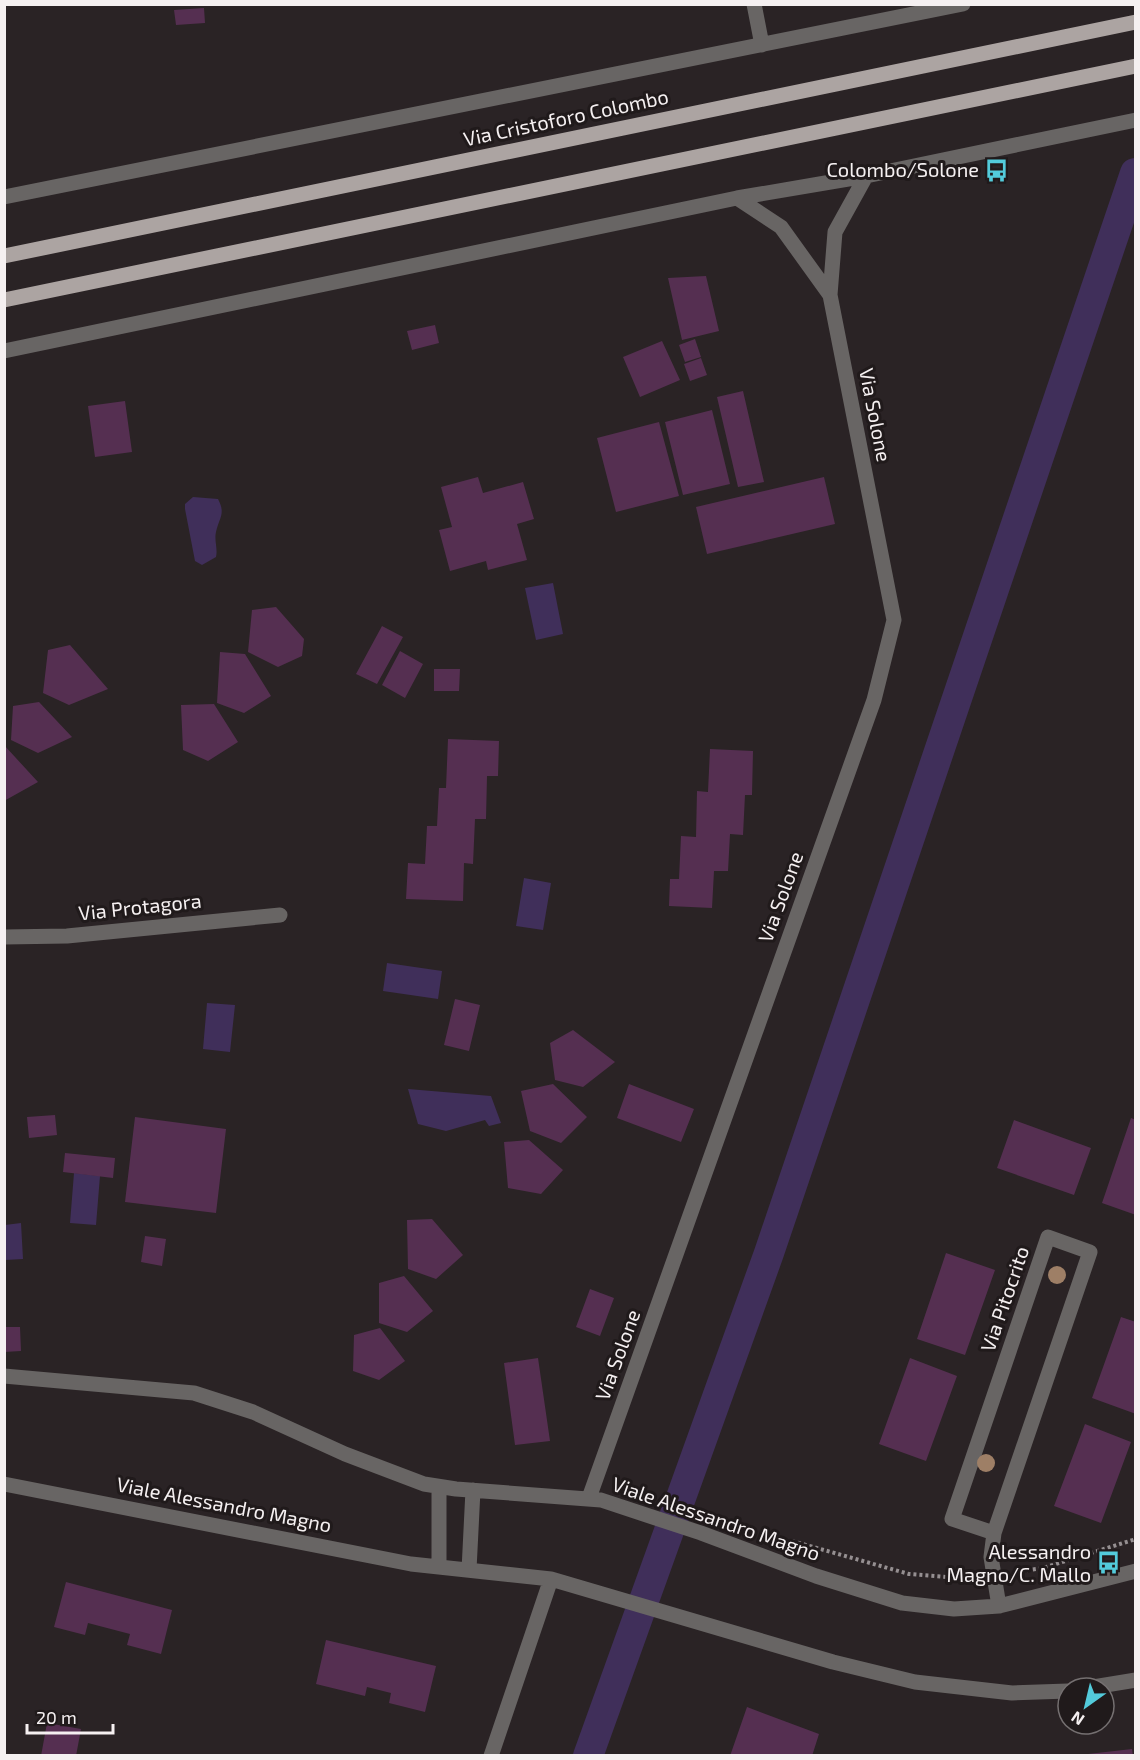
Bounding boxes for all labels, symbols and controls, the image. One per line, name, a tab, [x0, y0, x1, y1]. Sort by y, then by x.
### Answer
street label: Via Cristoforo Colombo	[461, 84, 670, 150]
place label: Colombo/Solone	[826, 157, 979, 181]
bus stop icon: Colombo/Solone	[984, 157, 1010, 183]
street label: Via Solone	[855, 366, 897, 464]
street label: Via Solone	[753, 848, 808, 945]
street label: Via Protagora	[77, 888, 203, 924]
street label: Via Pitocrito	[975, 1243, 1033, 1355]
street label: Via Solone	[590, 1306, 645, 1403]
street label: Viale Alessandro Magno	[115, 1471, 334, 1537]
street label: Viale Alessandro Magno	[609, 1471, 824, 1565]
place label: Alessandro Magno/C. Mallo	[946, 1539, 1091, 1586]
bus stop icon: Alessandro Magno/C. Mallo	[1096, 1550, 1122, 1576]
north arrow	[1056, 1676, 1116, 1736]
scale bar	[27, 1697, 112, 1735]
text: 20 m	[36, 1706, 77, 1728]
text: N	[1067, 1708, 1087, 1730]

